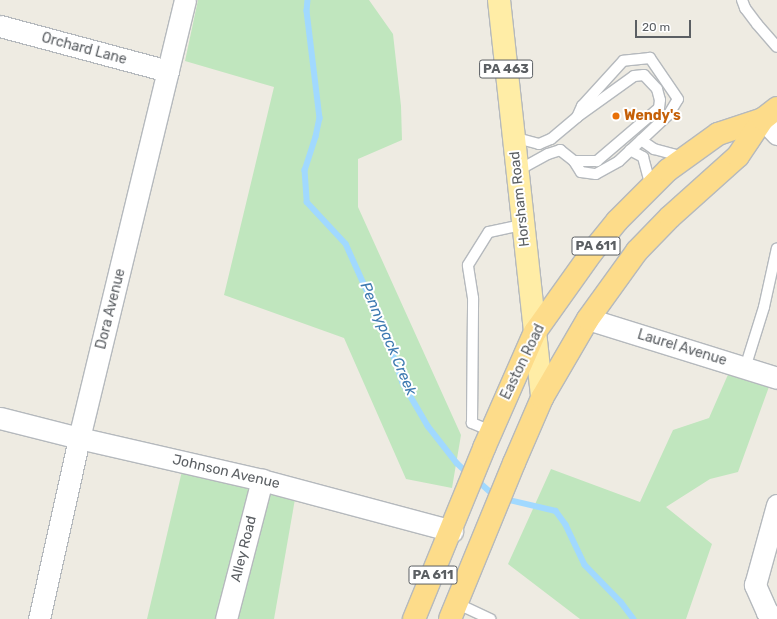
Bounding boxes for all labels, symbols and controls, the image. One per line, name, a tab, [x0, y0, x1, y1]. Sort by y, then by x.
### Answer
scale bar	[637, 12, 693, 38]
text: 20 m	[642, 20, 670, 34]
street label: Orchard Lane	[40, 30, 128, 68]
road number: PA 463	[478, 58, 534, 80]
place label: Wendy's	[624, 108, 681, 124]
marker: Wendy's	[611, 111, 621, 121]
street label: Horsham Road	[507, 150, 533, 248]
road number: PA 611	[571, 235, 621, 257]
street label: Dora Avenue	[93, 267, 129, 351]
water label: Pennypack Creek	[356, 279, 420, 399]
street label: Easton Road	[497, 321, 549, 403]
street label: Laurel Avenue	[635, 326, 729, 370]
street label: Johnson Avenue	[170, 451, 282, 493]
street label: Alley Road	[228, 514, 260, 584]
road number: PA 611	[408, 564, 458, 586]

